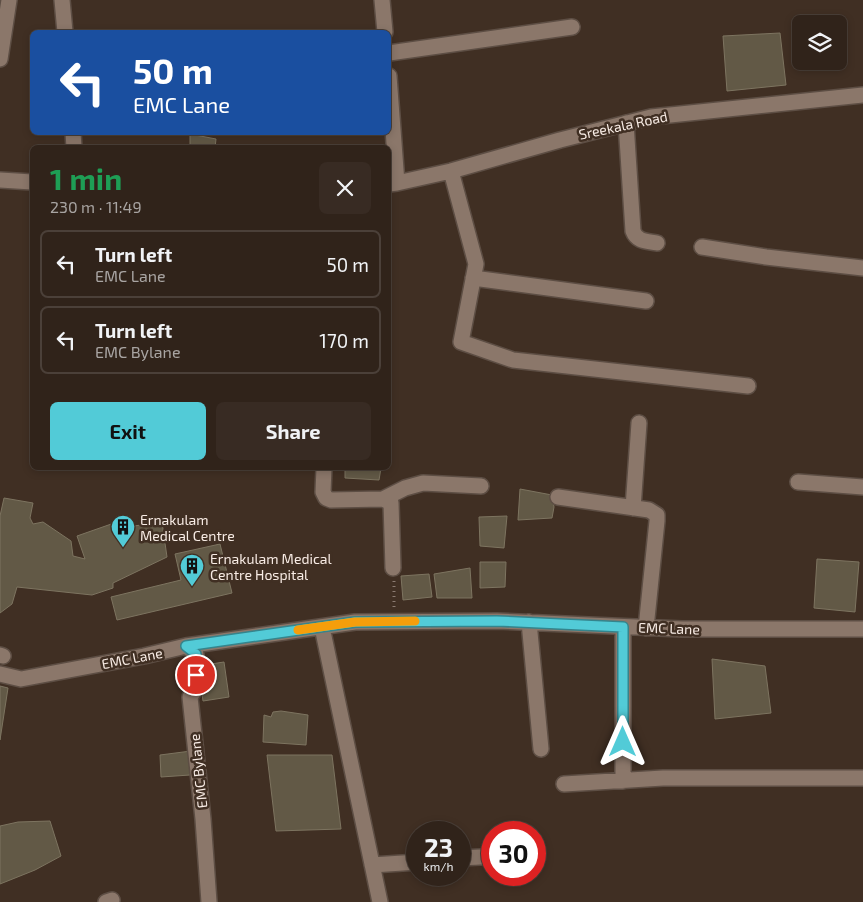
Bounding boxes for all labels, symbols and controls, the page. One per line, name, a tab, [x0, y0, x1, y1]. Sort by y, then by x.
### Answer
map controls	[792, 15, 847, 70]
button: layers	[792, 15, 847, 70]
text: 50 m	[133, 49, 213, 91]
icon: left	[50, 50, 115, 115]
text: EMC Lane	[133, 91, 230, 117]
street label: Sreekala Road	[577, 107, 669, 143]
text: 1 min	[50, 160, 122, 196]
button: close	[319, 162, 371, 214]
text: 230 m · 11:49	[50, 197, 142, 216]
text: Turn left	[95, 243, 172, 266]
icon: left	[52, 250, 80, 278]
text: 50 m	[326, 253, 369, 276]
text: EMC Lane	[95, 266, 166, 285]
text: Turn left	[95, 319, 172, 342]
icon: left	[52, 326, 80, 354]
text: 170 m	[319, 329, 369, 352]
text: EMC Bylane	[95, 342, 181, 361]
button: Exit	[50, 402, 206, 460]
button: Share	[216, 402, 371, 460]
place label: Ernakulam Medical Centre	[140, 511, 235, 544]
building icon: Ernakulam Medical Centre	[110, 514, 136, 548]
place label: Ernakulam Medical Centre Hospital	[210, 550, 332, 583]
building icon: Ernakulam Medical Centre Hospital	[179, 553, 205, 587]
street label: EMC Lane	[638, 618, 700, 638]
street label: EMC Lane	[100, 644, 164, 672]
pin	[175, 654, 217, 696]
icon: arrive	[182, 661, 210, 689]
position arrow	[596, 715, 648, 767]
street label: EMC Bylane	[186, 733, 210, 809]
speed limit sign: 30	[481, 821, 546, 886]
text: 23	[424, 832, 453, 862]
text: km/h	[424, 859, 453, 873]

